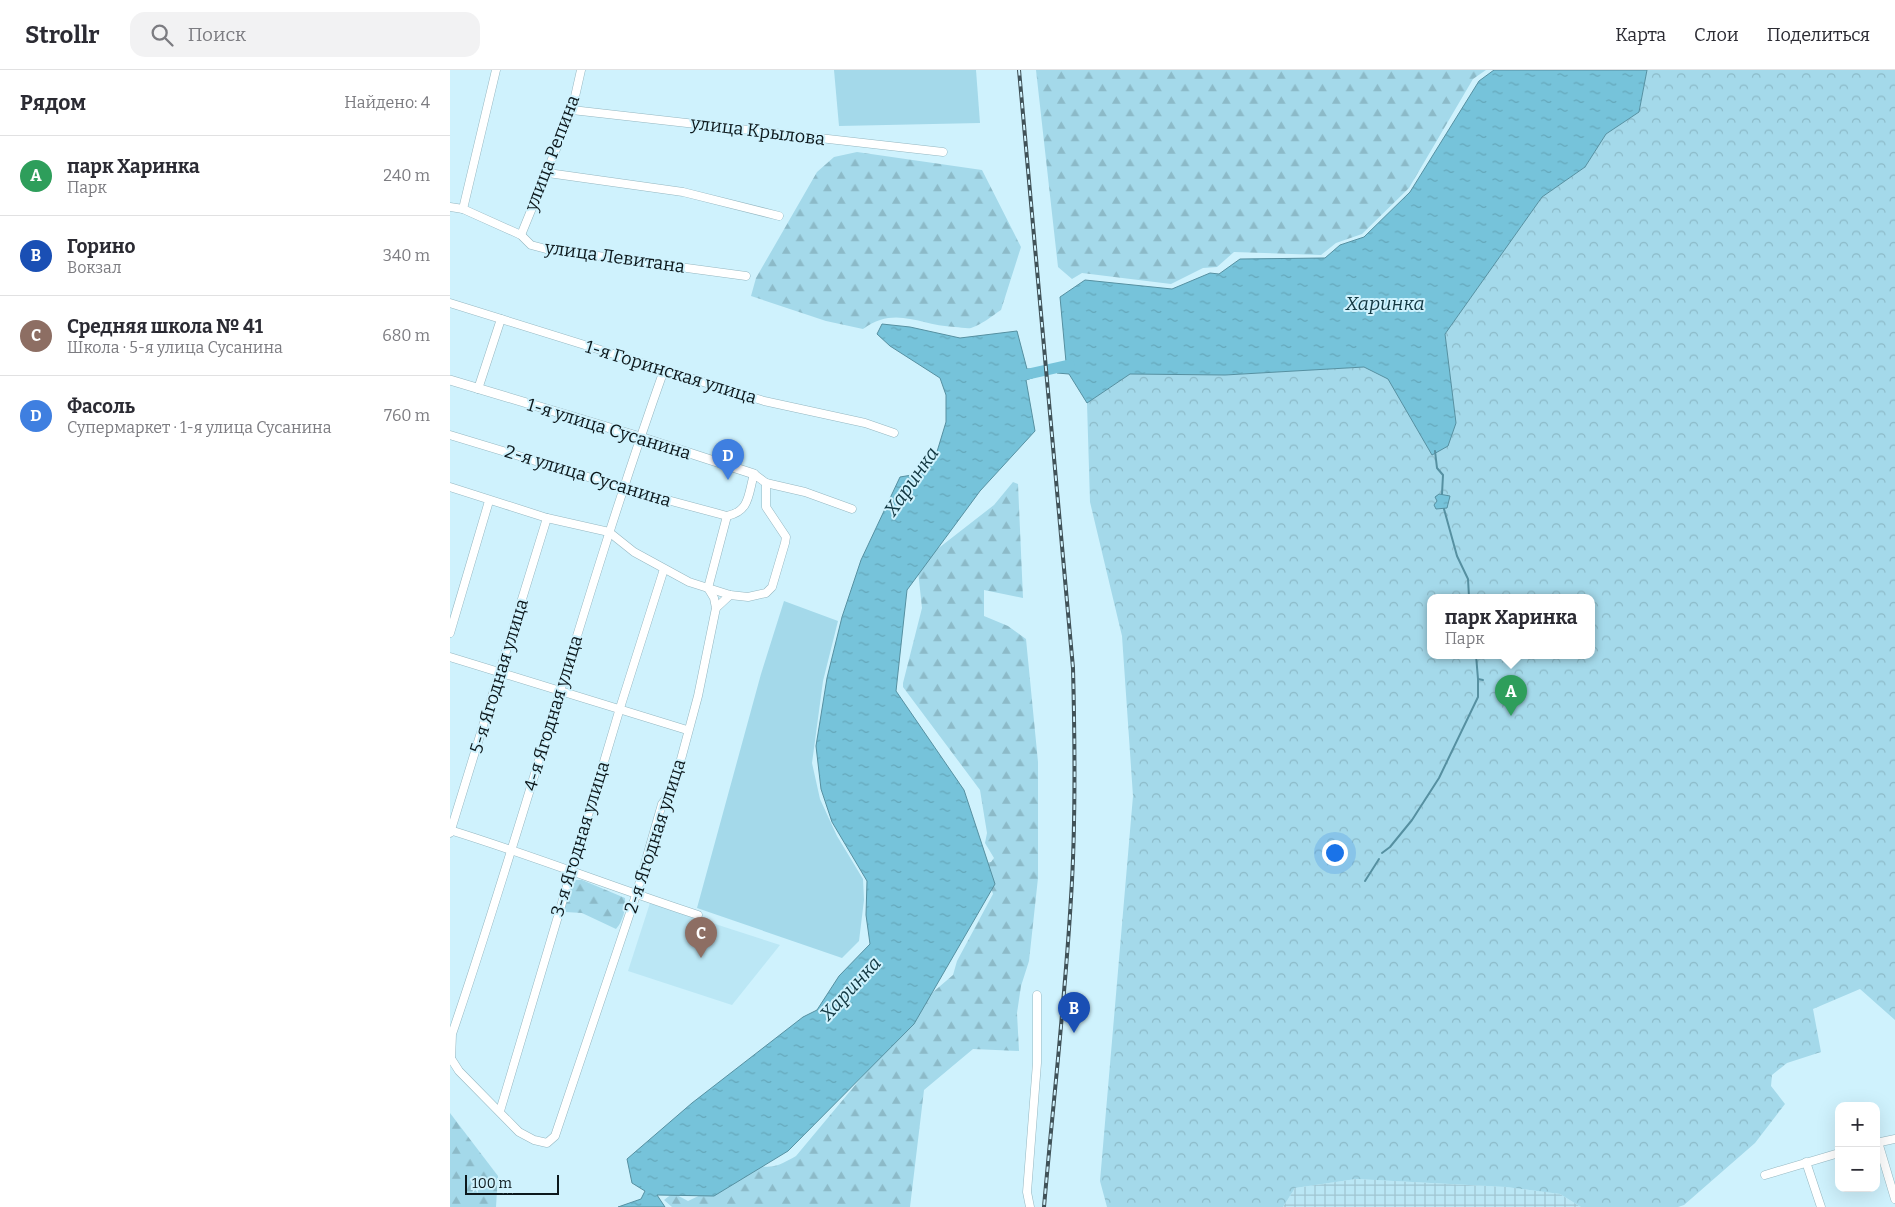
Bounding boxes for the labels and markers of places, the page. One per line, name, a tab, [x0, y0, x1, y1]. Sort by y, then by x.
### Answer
pin: D	[712, 439, 744, 480]
pin: A	[1495, 675, 1527, 716]
pin: C	[685, 917, 717, 958]
pin: B	[1058, 992, 1090, 1033]

